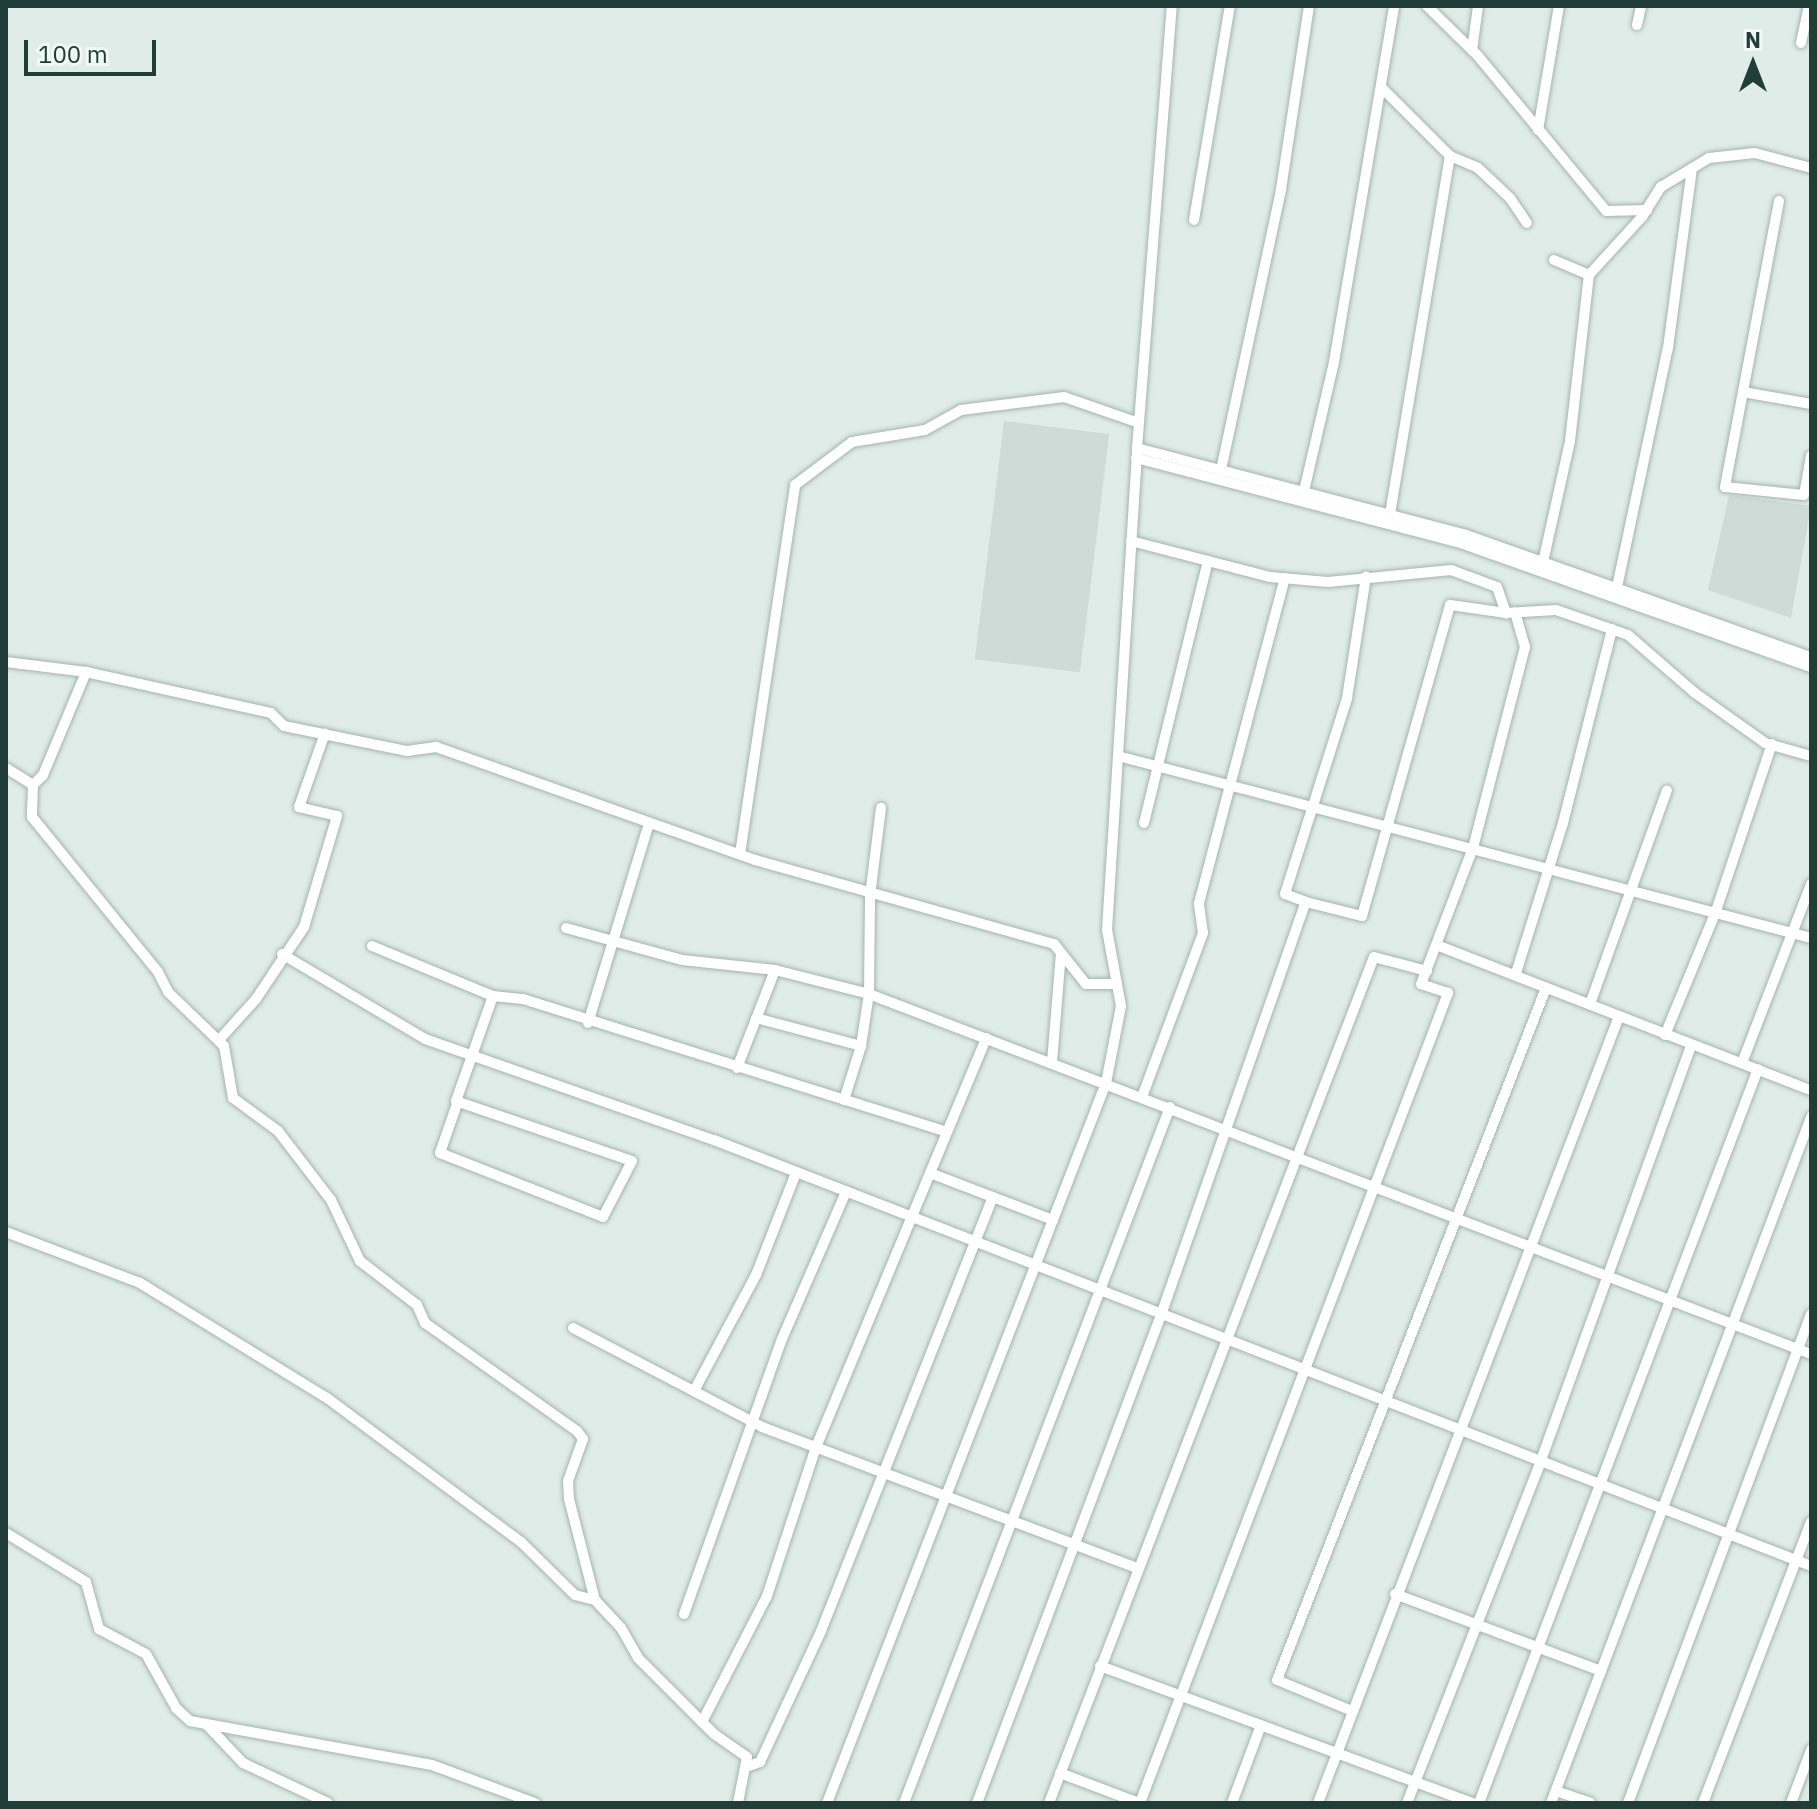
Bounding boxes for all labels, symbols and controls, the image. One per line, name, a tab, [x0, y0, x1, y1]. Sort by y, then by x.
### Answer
scale bar	[28, 24, 160, 74]
north arrow	[1713, 24, 1793, 104]
text: N	[1745, 25, 1761, 54]
text: 100 m	[38, 38, 108, 70]

